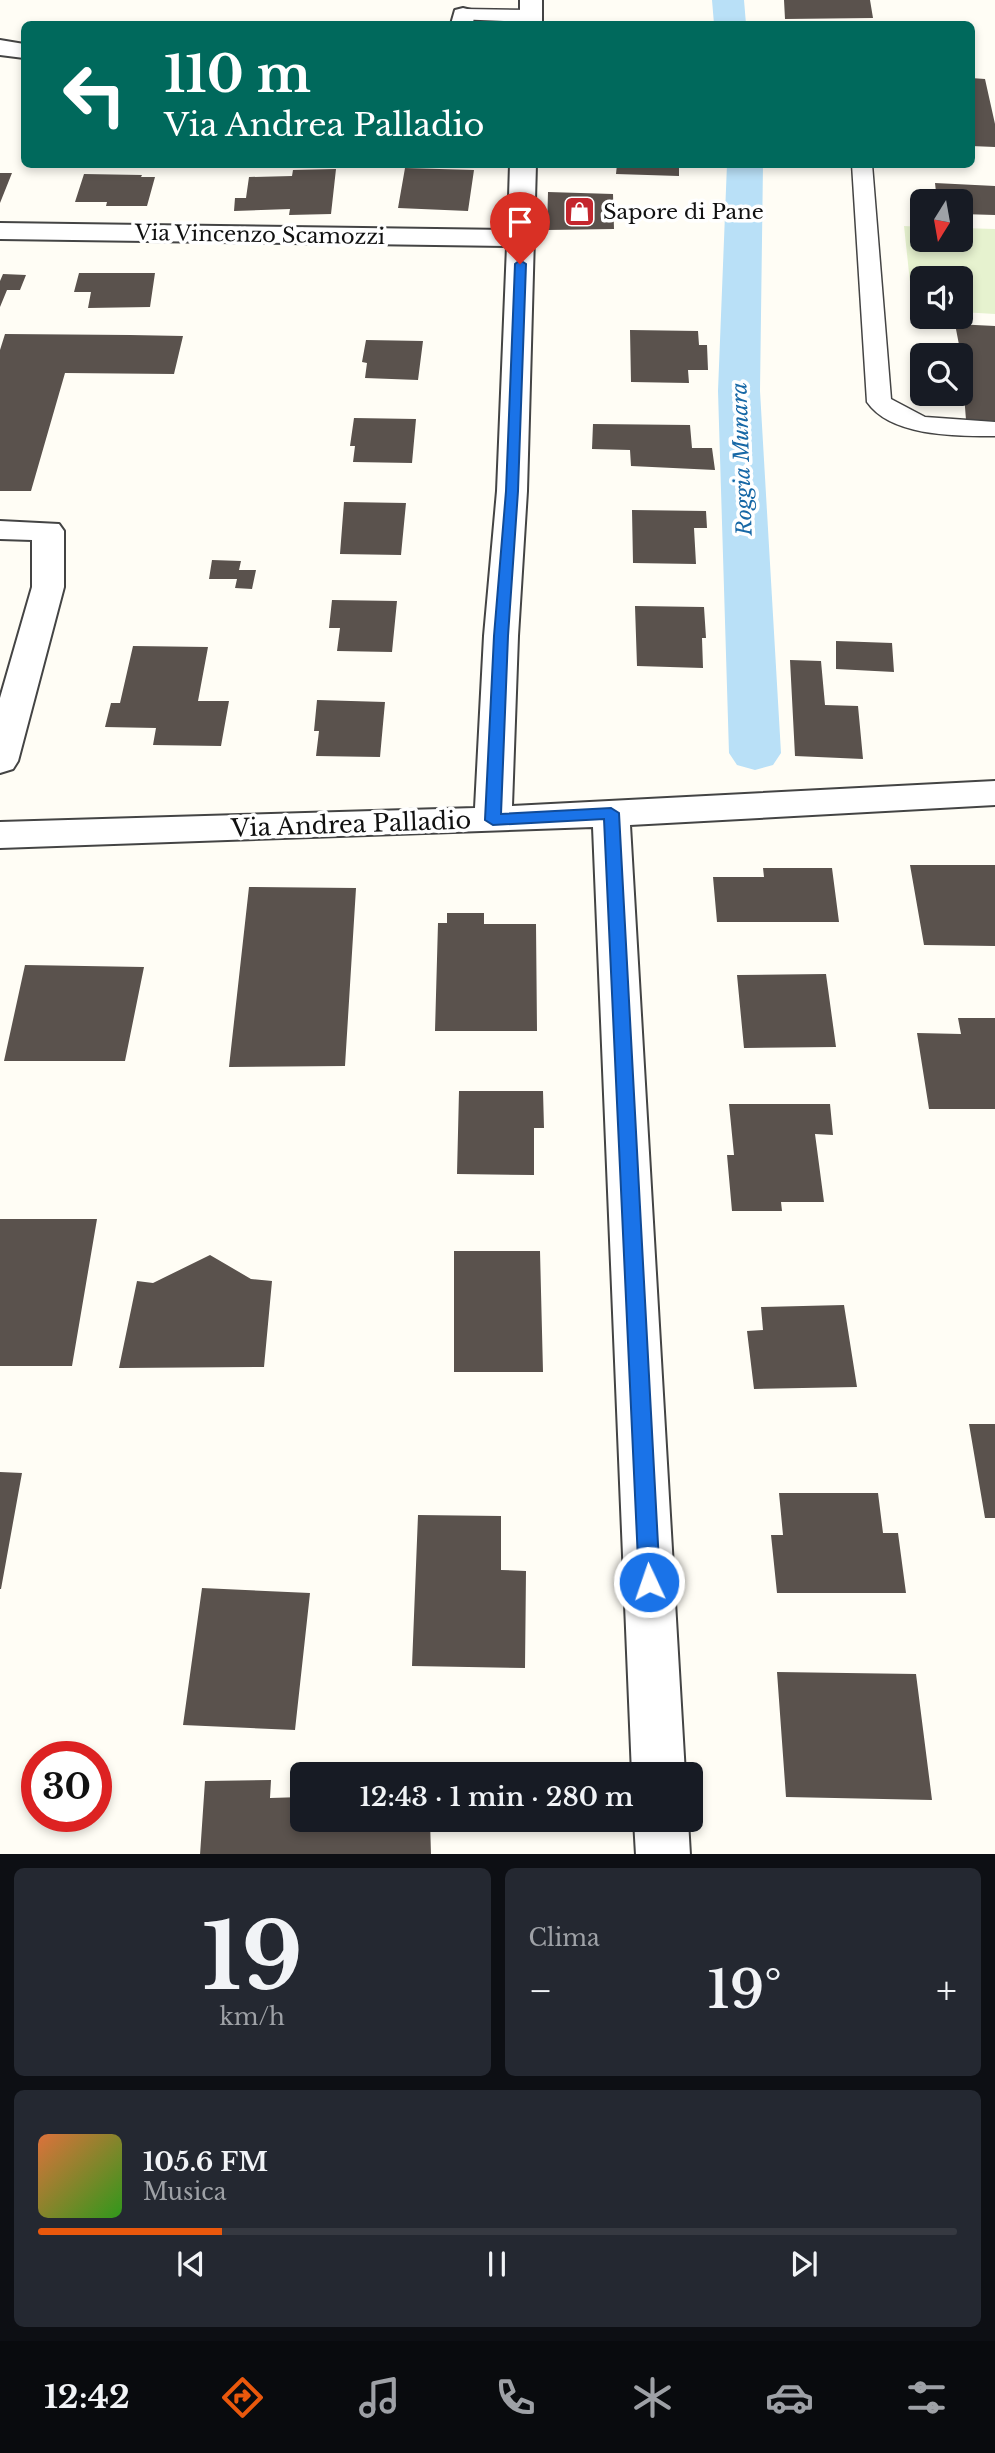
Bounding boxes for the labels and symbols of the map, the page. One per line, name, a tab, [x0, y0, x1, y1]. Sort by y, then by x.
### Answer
north arrow	[910, 189, 973, 252]
pin	[490, 192, 550, 264]
shop icon: Sapore di Pane	[563, 195, 597, 229]
place label: Sapore di Pane	[603, 199, 764, 225]
street label: Via Vincenzo Scamozzi	[134, 220, 385, 250]
water label: Roggia Munara	[726, 382, 758, 537]
street label: Via Andrea Palladio	[229, 805, 472, 843]
position arrow	[612, 1545, 686, 1619]
speed limit sign: 30	[21, 1741, 112, 1832]

